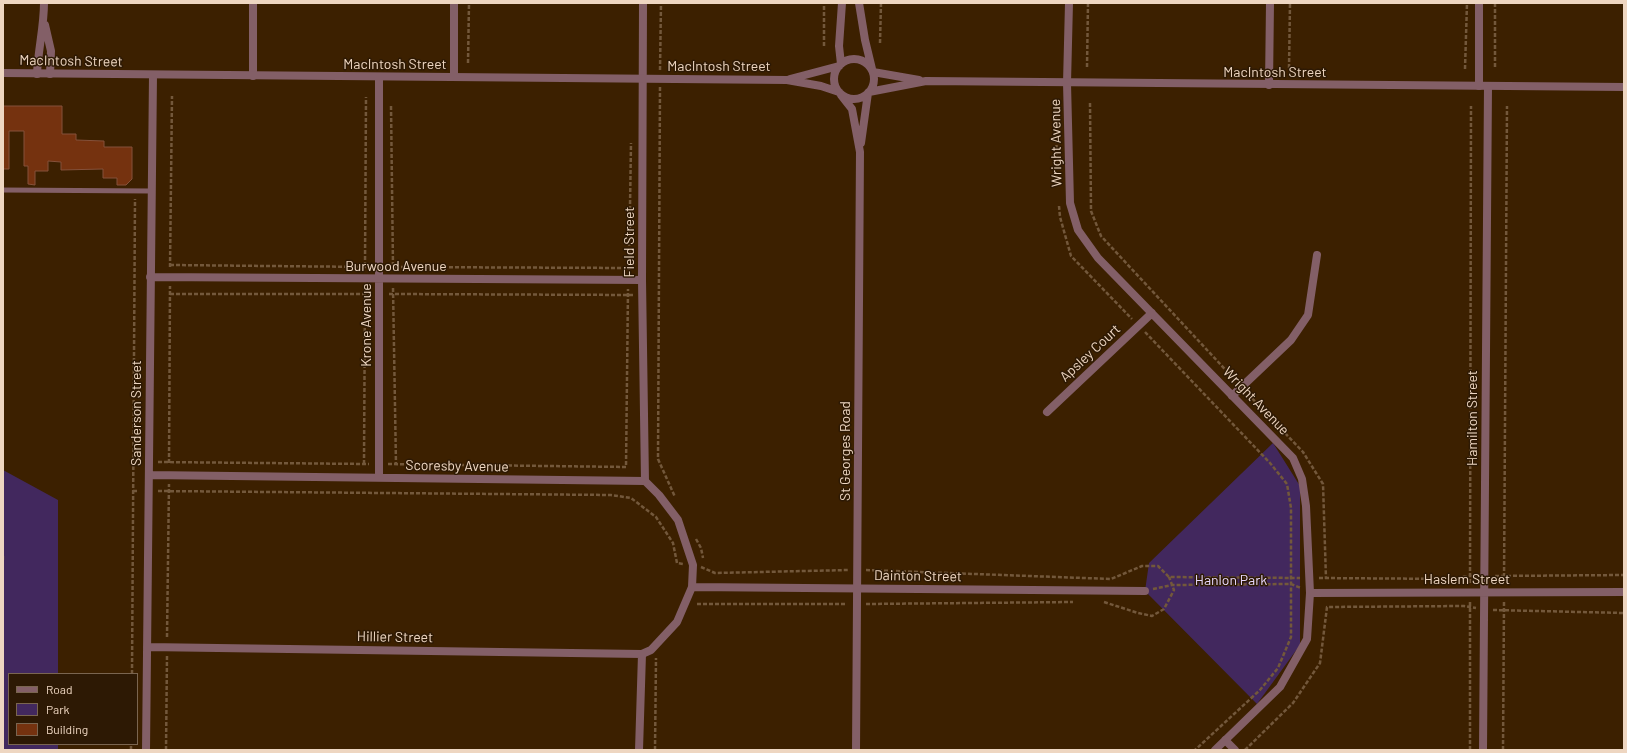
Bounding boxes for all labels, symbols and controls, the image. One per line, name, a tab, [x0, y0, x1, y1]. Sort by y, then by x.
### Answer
street label: MacIntosh Street	[19, 52, 123, 70]
street label: MacIntosh Street	[343, 56, 447, 72]
street label: MacIntosh Street	[667, 58, 771, 74]
street label: MacIntosh Street	[1223, 64, 1327, 80]
street label: Wright Avenue	[1047, 99, 1065, 187]
street label: Field Street	[621, 207, 637, 277]
street label: Burwood Avenue	[345, 258, 447, 274]
street label: Krone Avenue	[358, 283, 374, 367]
street label: Apsley Court	[1056, 321, 1124, 385]
street label: Sanderson Street	[128, 360, 144, 466]
street label: Wright Avenue	[1219, 363, 1293, 439]
street label: Hamilton Street	[1464, 370, 1480, 466]
street label: St Georges Road	[837, 401, 853, 501]
street label: Scoresby Avenue	[405, 457, 509, 475]
street label: Dainton Street	[874, 567, 962, 585]
street label: Haslem Street	[1424, 571, 1510, 587]
park label: Hanlon Park	[1195, 572, 1267, 588]
street label: Hillier Street	[357, 628, 433, 646]
legend	[8, 673, 138, 745]
text: Road	[46, 682, 73, 696]
text: Park	[46, 702, 70, 716]
text: Building	[46, 722, 88, 736]

